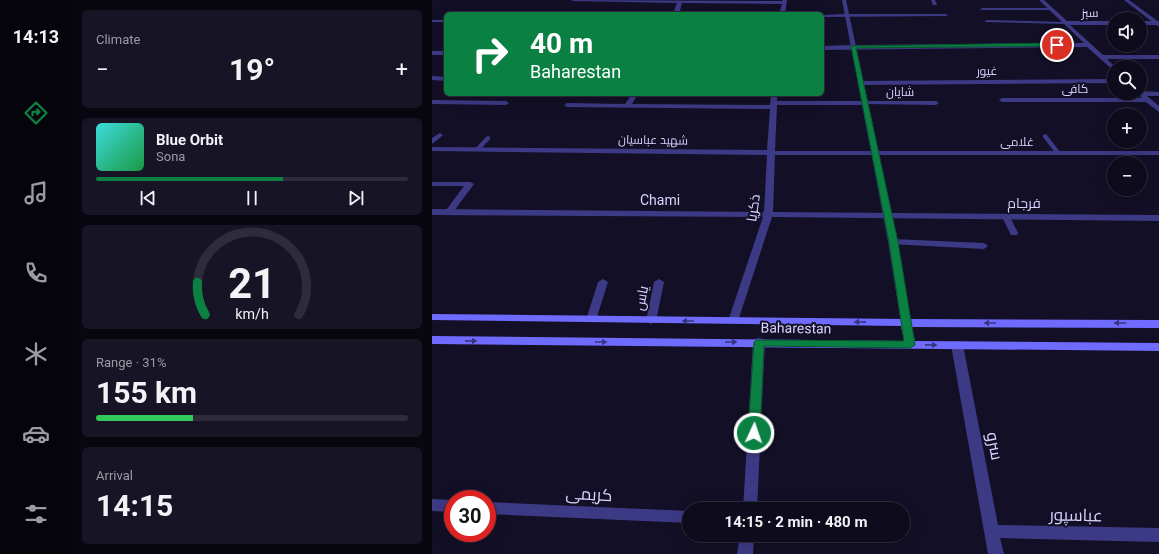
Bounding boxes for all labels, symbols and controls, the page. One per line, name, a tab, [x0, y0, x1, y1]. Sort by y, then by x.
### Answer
street label: سبز	[1080, 6, 1099, 20]
map controls	[1107, 12, 1147, 196]
button: sound	[1107, 12, 1147, 52]
text: 14:13	[13, 26, 59, 47]
text: 40 m	[530, 27, 593, 60]
icon: right	[464, 28, 516, 80]
pin	[1040, 28, 1074, 62]
text: Climate	[96, 32, 140, 47]
icon: arrive	[1046, 34, 1068, 56]
text: 19°	[229, 52, 275, 87]
text: −	[96, 57, 109, 82]
text: +	[396, 57, 408, 82]
button: search	[1107, 60, 1147, 100]
text: Baharestan	[530, 61, 621, 82]
street label: غیور	[976, 64, 997, 78]
street label: کافی	[1062, 82, 1088, 96]
street label: شایان	[886, 85, 914, 99]
icon: directions	[22, 99, 50, 127]
button: +	[1107, 108, 1147, 148]
text: Blue Orbit	[156, 131, 223, 149]
street label: شهید عباسیان	[618, 132, 688, 148]
street label: غلامی	[1000, 135, 1034, 149]
text: Sona	[156, 149, 185, 164]
button: −	[1107, 156, 1147, 196]
icon: music	[22, 179, 50, 207]
icon: previous	[137, 187, 159, 209]
icon: pause	[241, 187, 263, 209]
icon: next	[345, 187, 367, 209]
street label: Chami	[640, 192, 680, 208]
street label: ذکریا	[743, 193, 763, 223]
street label: فرجام	[1007, 195, 1041, 213]
icon: phone	[22, 259, 50, 287]
text: 21	[228, 259, 276, 308]
street label: یاس	[631, 284, 651, 312]
text: km/h	[235, 306, 269, 322]
one-way arrow	[681, 318, 694, 324]
street label: Baharestan	[760, 319, 832, 337]
one-way arrow	[853, 319, 866, 325]
one-way arrow	[983, 320, 996, 326]
one-way arrow	[1114, 320, 1126, 327]
one-way arrow	[465, 338, 478, 344]
one-way arrow	[595, 339, 608, 345]
one-way arrow	[725, 339, 738, 345]
icon: climate	[22, 340, 50, 368]
one-way arrow	[925, 342, 938, 348]
text: Range · 31%	[96, 355, 166, 370]
text: 155 km	[96, 375, 197, 410]
position arrow	[733, 412, 775, 454]
icon: car	[22, 420, 50, 448]
street label: سرو	[982, 430, 1008, 462]
text: Arrival	[96, 468, 133, 483]
street label: کریمی	[565, 483, 613, 506]
text: 14:15	[96, 488, 173, 523]
speed limit sign: 30	[444, 490, 496, 542]
icon: filters	[22, 500, 50, 528]
street label: عباسپور	[1048, 505, 1103, 526]
text: 14:15 · 2 min · 480 m	[725, 513, 867, 531]

